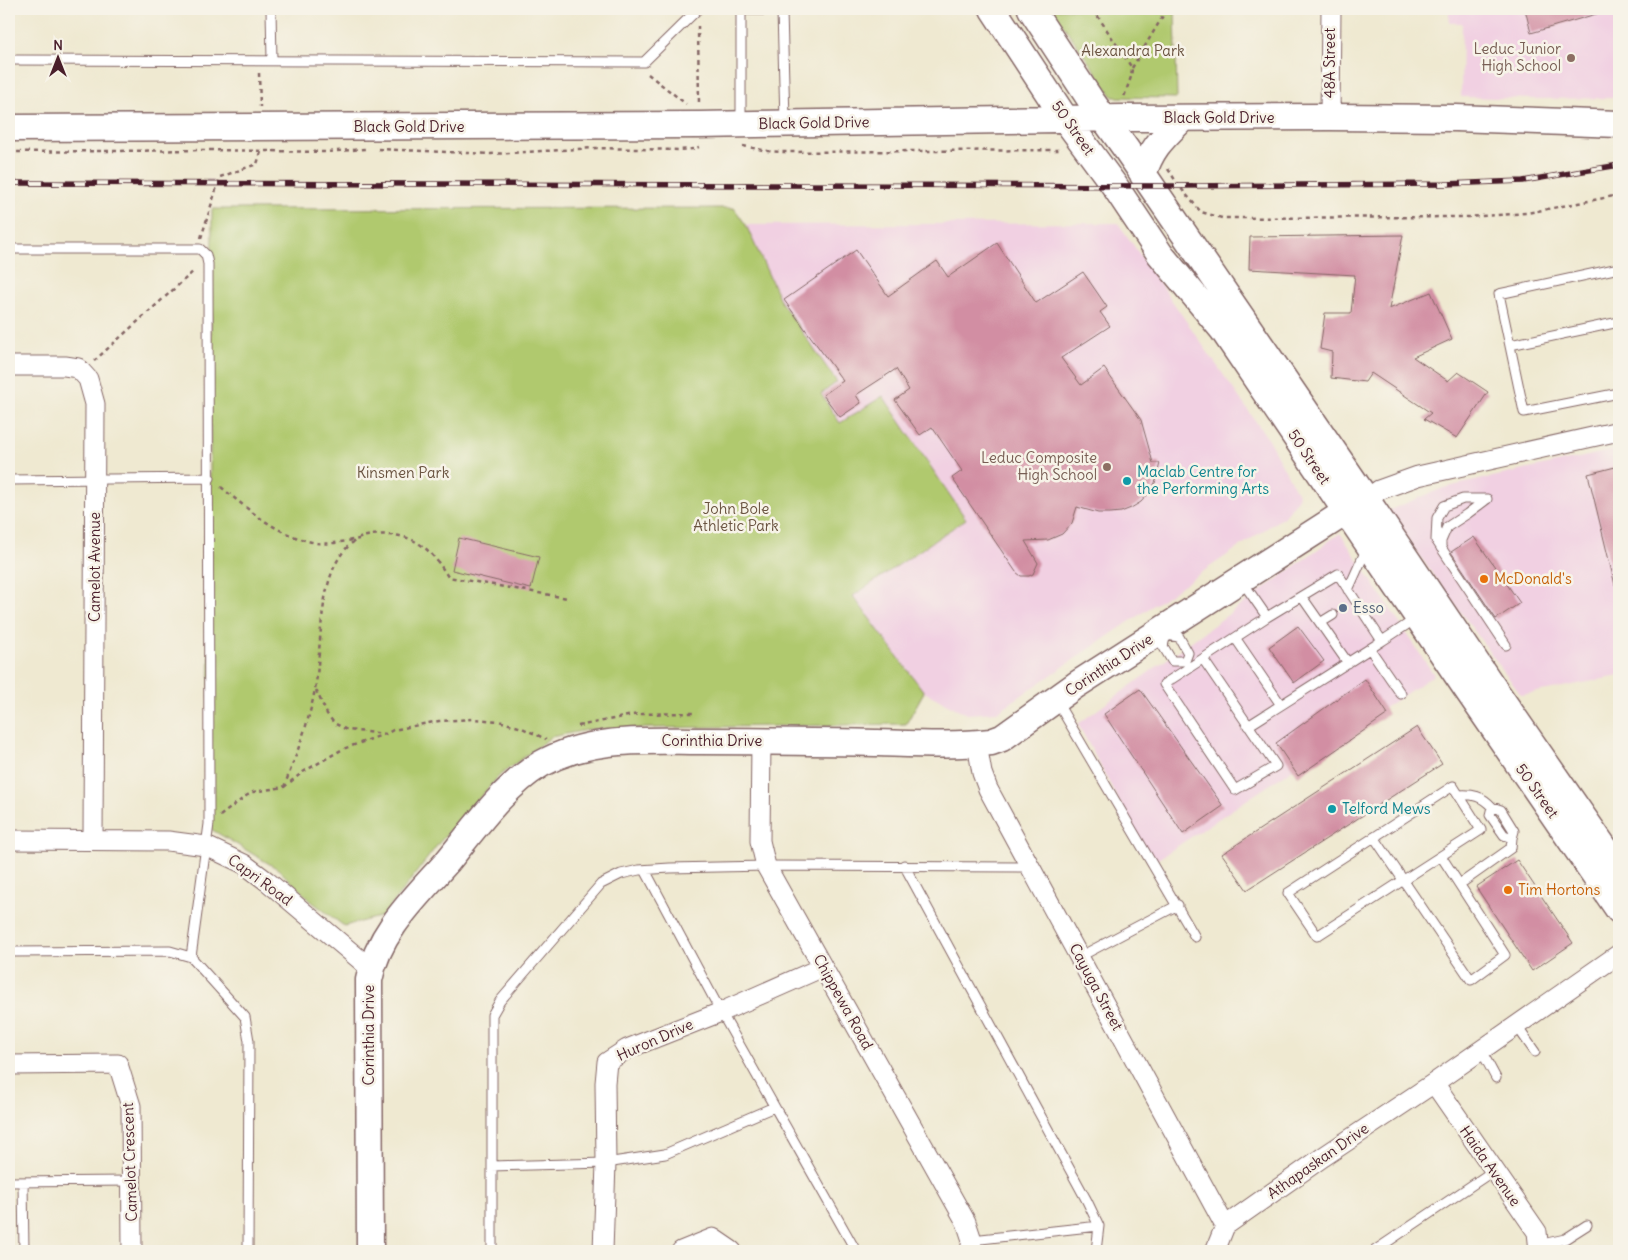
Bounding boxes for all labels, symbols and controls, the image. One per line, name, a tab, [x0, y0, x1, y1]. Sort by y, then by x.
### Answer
street label: 48A Street	[1320, 28, 1339, 98]
north arrow	[32, 32, 82, 82]
text: N	[53, 36, 63, 54]
place label: Leduc Junior High School	[1474, 39, 1561, 75]
park label: Alexandra Park	[1081, 41, 1185, 60]
marker: Leduc Junior High School	[1565, 52, 1577, 64]
street label: 50 Street	[1048, 97, 1099, 159]
street label: Black Gold Drive	[1163, 108, 1275, 127]
street label: Black Gold Drive	[758, 112, 870, 133]
street label: Black Gold Drive	[353, 117, 465, 136]
street label: 50 Street	[1284, 426, 1335, 488]
place label: Leduc Composite High School	[981, 448, 1097, 484]
marker: Leduc Composite High School	[1101, 461, 1113, 473]
place label: Maclab Centre for the Performing Arts	[1137, 462, 1269, 498]
park label: Kinsmen Park	[357, 463, 450, 482]
marker: Maclab Centre for the Performing Arts	[1121, 475, 1133, 487]
park label: John Bole Athletic Park	[693, 499, 779, 535]
street label: Camelot Avenue	[85, 512, 104, 622]
place label: McDonald's	[1494, 569, 1572, 588]
marker: McDonald's	[1478, 573, 1490, 585]
place label: Esso	[1353, 598, 1384, 617]
marker: Esso	[1337, 602, 1349, 614]
street label: Corinthia Drive	[1061, 629, 1156, 700]
street label: Corinthia Drive	[662, 731, 762, 750]
street label: 50 Street	[1512, 760, 1563, 822]
place label: Telford Mews	[1342, 799, 1431, 818]
marker: Telford Mews	[1326, 803, 1338, 815]
street label: Capri Road	[224, 850, 296, 909]
place label: Tim Hortons	[1518, 880, 1600, 899]
marker: Tim Hortons	[1502, 884, 1514, 896]
street label: Cayuga Street	[1066, 940, 1127, 1034]
street label: Chippewa Road	[809, 951, 878, 1053]
street label: Corinthia Drive	[359, 985, 378, 1085]
street label: Huron Drive	[614, 1014, 696, 1065]
street label: Camelot Crescent	[118, 1102, 141, 1222]
street label: Athapaskan Drive	[1263, 1119, 1372, 1203]
street label: Haida Avenue	[1456, 1122, 1525, 1210]

